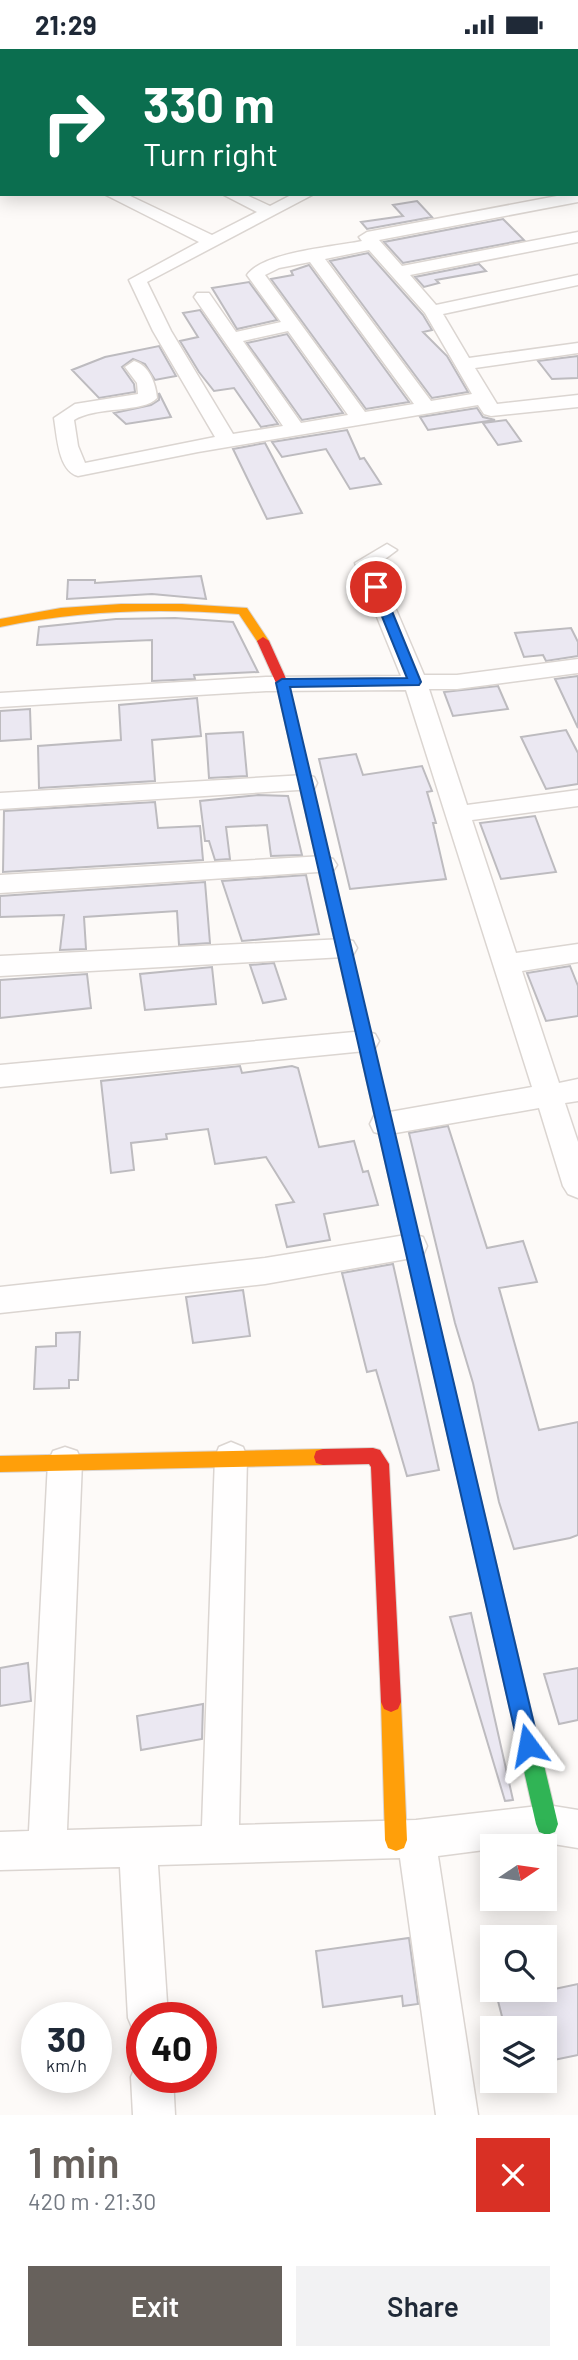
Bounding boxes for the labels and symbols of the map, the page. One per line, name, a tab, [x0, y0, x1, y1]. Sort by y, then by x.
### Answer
pin	[346, 557, 406, 617]
position arrow	[491, 1708, 565, 1782]
north arrow	[480, 1834, 556, 1911]
speed limit sign: 40	[126, 2002, 217, 2093]

